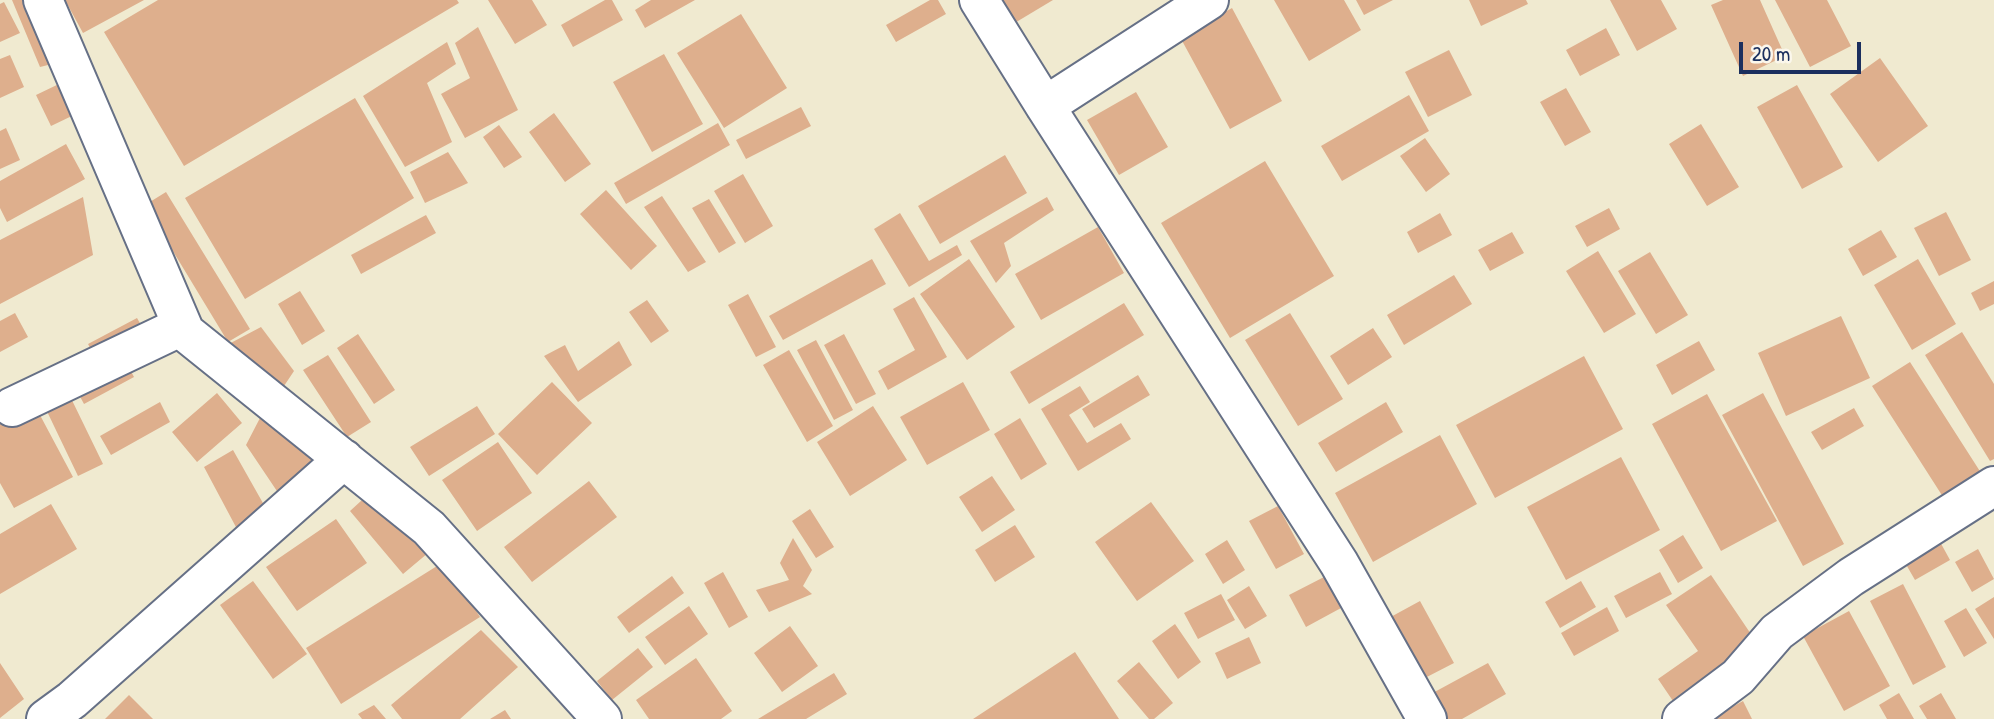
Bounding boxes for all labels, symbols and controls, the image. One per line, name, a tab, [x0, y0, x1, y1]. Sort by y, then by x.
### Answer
scale bar	[1742, 28, 1864, 72]
text: 20 m	[1752, 39, 1790, 68]

